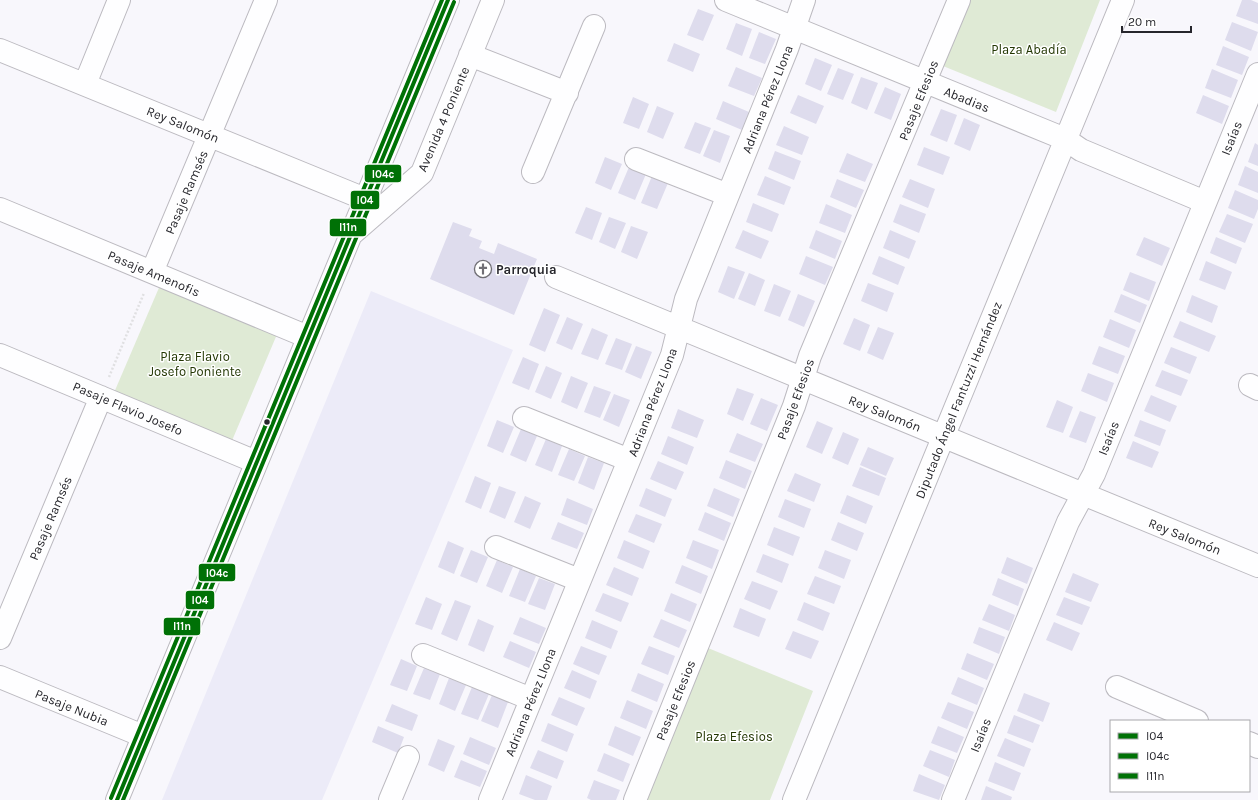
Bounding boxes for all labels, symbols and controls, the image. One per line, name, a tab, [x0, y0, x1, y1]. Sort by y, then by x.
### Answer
scale bar	[1122, 8, 1191, 34]
text: 20 m	[1128, 15, 1156, 29]
park label: Plaza Abadía	[991, 42, 1067, 57]
street label: Adriana Pérez Llona	[739, 43, 796, 155]
street label: Pasaje Efesios	[896, 58, 941, 143]
street label: Avenida 4 Poniente	[415, 64, 472, 174]
street label: Abadias	[942, 84, 992, 115]
street label: Rey Salomón	[144, 103, 221, 146]
street label: Isaías	[1218, 119, 1245, 157]
street label: Pasaje Ramsés	[162, 148, 211, 236]
line badge: I04c	[364, 164, 402, 183]
text: I04c	[372, 168, 395, 181]
line badge: I04	[350, 190, 380, 210]
text: I04	[357, 194, 374, 207]
line badge: I11n	[329, 218, 367, 237]
text: I11n	[339, 221, 357, 234]
street label: Pasaje Amenofis	[105, 247, 202, 300]
church icon: Parroquia	[473, 259, 493, 279]
place label: Parroquia	[496, 262, 557, 278]
street label: Diputado Ángel Fantuzzi Hernández	[910, 299, 1005, 501]
street label: Adriana Pérez Llona	[625, 346, 680, 459]
park label: Plaza Flavio Josefo Poniente	[149, 349, 242, 379]
street label: Pasaje Efesios	[774, 356, 817, 442]
street label: Pasaje Flavio Josefo	[71, 379, 185, 438]
street label: Rey Salomón	[846, 392, 923, 435]
unlabelled marker	[262, 417, 272, 427]
street label: Isaías	[1095, 419, 1122, 457]
street label: Pasaje Ramsés	[26, 474, 75, 562]
street label: Rey Salomón	[1146, 515, 1223, 558]
line badge: I04c	[198, 563, 236, 582]
text: I04c	[206, 567, 229, 580]
line badge: I04	[185, 590, 215, 610]
text: I04	[192, 594, 209, 607]
line badge: I11n	[163, 617, 201, 636]
text: I11n	[173, 620, 191, 633]
street label: Adriana Pérez Llona	[502, 646, 559, 758]
street label: Pasaje Efesios	[653, 658, 698, 743]
street label: Pasaje Nubia	[33, 686, 111, 729]
street label: Isaías	[967, 716, 994, 754]
legend	[1110, 720, 1250, 792]
park label: Plaza Efesios	[695, 729, 773, 744]
text: I04	[1146, 729, 1163, 743]
text: I04c	[1146, 749, 1169, 763]
text: I11n	[1146, 769, 1165, 783]

